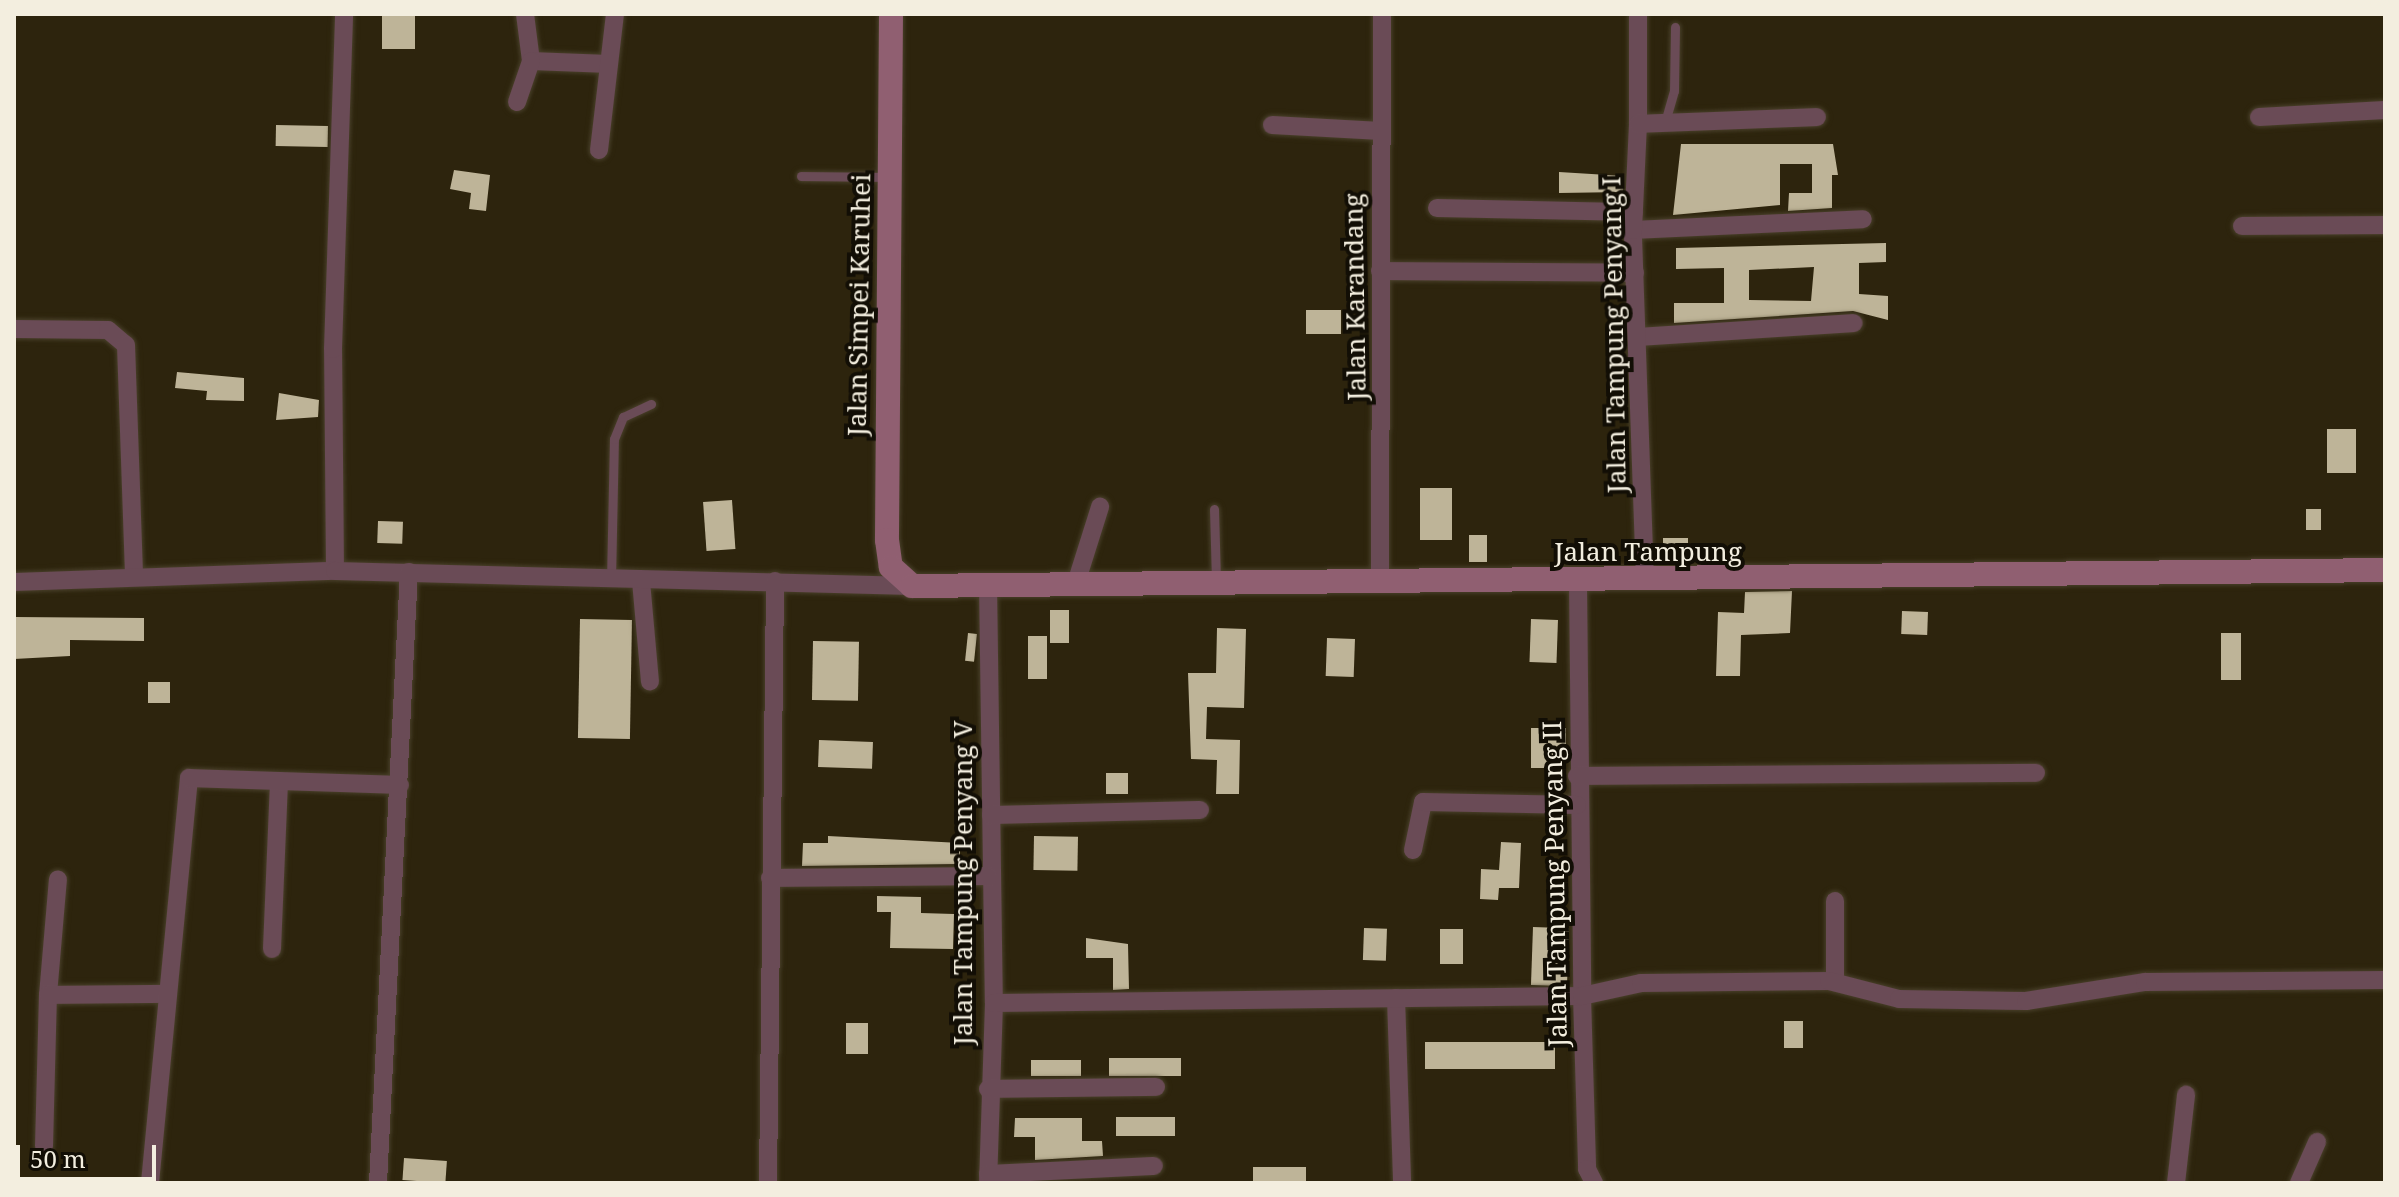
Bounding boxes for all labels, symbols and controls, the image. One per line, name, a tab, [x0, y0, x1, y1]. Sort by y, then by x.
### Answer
street label: Jalan Simpei Karuhei	[841, 174, 877, 436]
street label: Jalan Tampung Penyang I	[1596, 176, 1632, 494]
street label: Jalan Karandang	[1338, 193, 1372, 401]
street label: Jalan Tampung	[1554, 536, 1742, 568]
street label: Jalan Tampung Penyang V	[947, 721, 979, 1045]
street label: Jalan Tampung Penyang II	[1537, 721, 1573, 1047]
scale bar	[20, 1129, 160, 1179]
text: 50 m	[30, 1142, 86, 1175]

